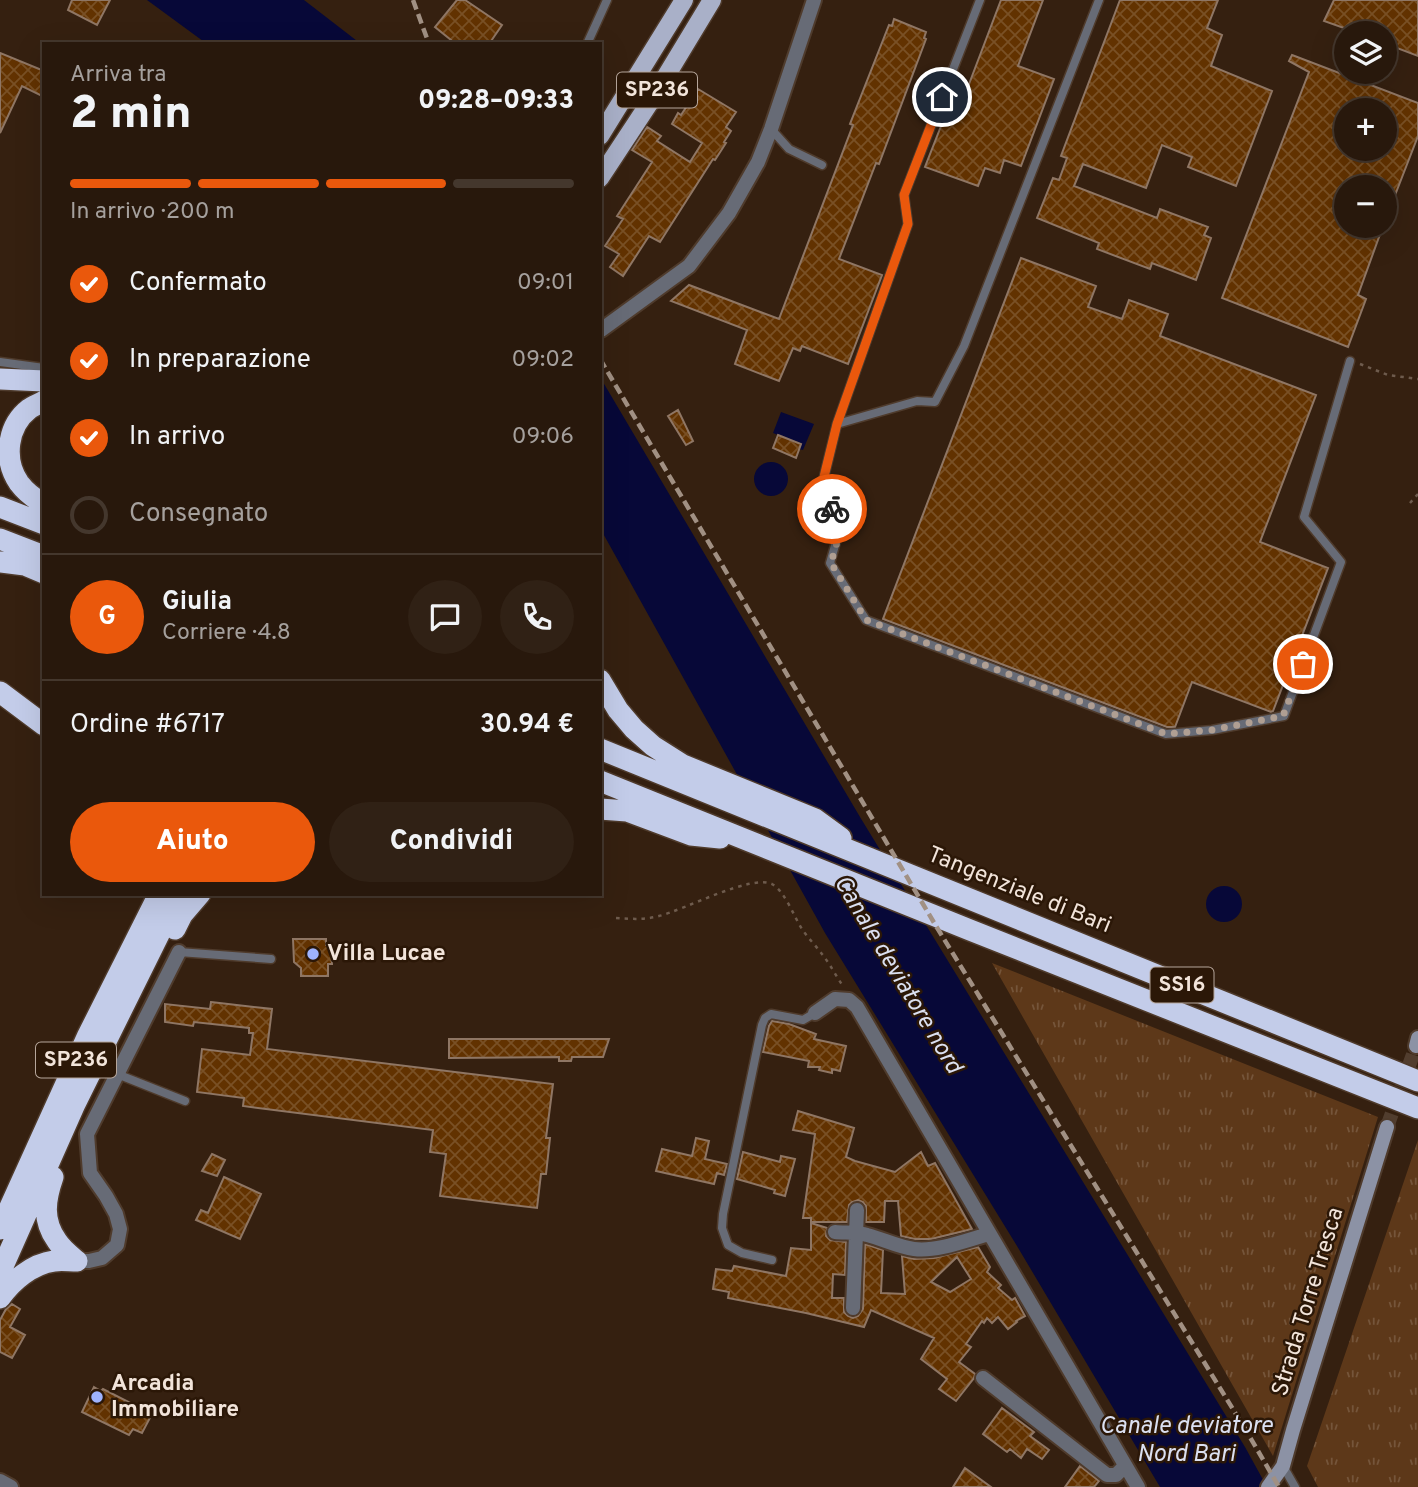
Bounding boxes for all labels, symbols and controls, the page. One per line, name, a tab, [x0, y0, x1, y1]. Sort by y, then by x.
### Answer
map controls	[1334, 21, 1397, 238]
button: layers	[1334, 21, 1397, 84]
text: Arriva tra	[70, 61, 166, 90]
pin	[912, 67, 972, 127]
road number: SP236	[617, 72, 697, 108]
icon: home	[923, 78, 961, 116]
text: 09:28–09:33	[418, 85, 574, 118]
text: 2 min	[70, 86, 192, 145]
button: +	[1334, 98, 1397, 161]
button: −	[1334, 175, 1397, 238]
text: In arrivo · 200 m	[70, 198, 234, 227]
icon: check	[70, 265, 108, 303]
text: Confermato	[129, 267, 267, 300]
text: 09:01	[517, 269, 574, 298]
icon: check	[70, 342, 108, 380]
text: In preparazione	[129, 344, 311, 377]
text: 09:02	[511, 346, 574, 375]
icon: check	[70, 419, 108, 457]
text: In arrivo	[129, 421, 225, 454]
text: 09:06	[512, 423, 574, 452]
courier	[797, 474, 867, 544]
icon: bike	[813, 490, 851, 528]
text: Consegnato	[129, 498, 268, 531]
button: chat	[408, 580, 482, 654]
button: phone	[500, 580, 574, 654]
text: Giulia	[162, 586, 232, 619]
text: G	[98, 601, 116, 634]
text: Corriere · 4.8	[162, 619, 291, 648]
pin	[1273, 634, 1333, 694]
icon: bag	[1284, 645, 1322, 683]
text: Ordine #6717	[70, 709, 225, 742]
text: 30.94 €	[480, 709, 574, 742]
button: Aiuto	[70, 802, 315, 882]
button: Condividi	[329, 802, 574, 882]
street label: Tangenziale di Bari	[923, 841, 1115, 941]
water label: Canale deviatore nord	[826, 870, 969, 1081]
place label: Villa Lucae	[327, 940, 446, 969]
marker: Villa Lucae	[305, 946, 321, 962]
road number: SS16	[1150, 968, 1214, 1002]
road number: SP236	[36, 1042, 116, 1078]
street label: Strada Torre Tresca	[1267, 1204, 1351, 1400]
place label: Arcadia Immobiliare	[111, 1370, 239, 1425]
marker: Arcadia Immobiliare	[89, 1389, 105, 1405]
water label: Canale deviatore Nord Bari	[1099, 1412, 1273, 1470]

